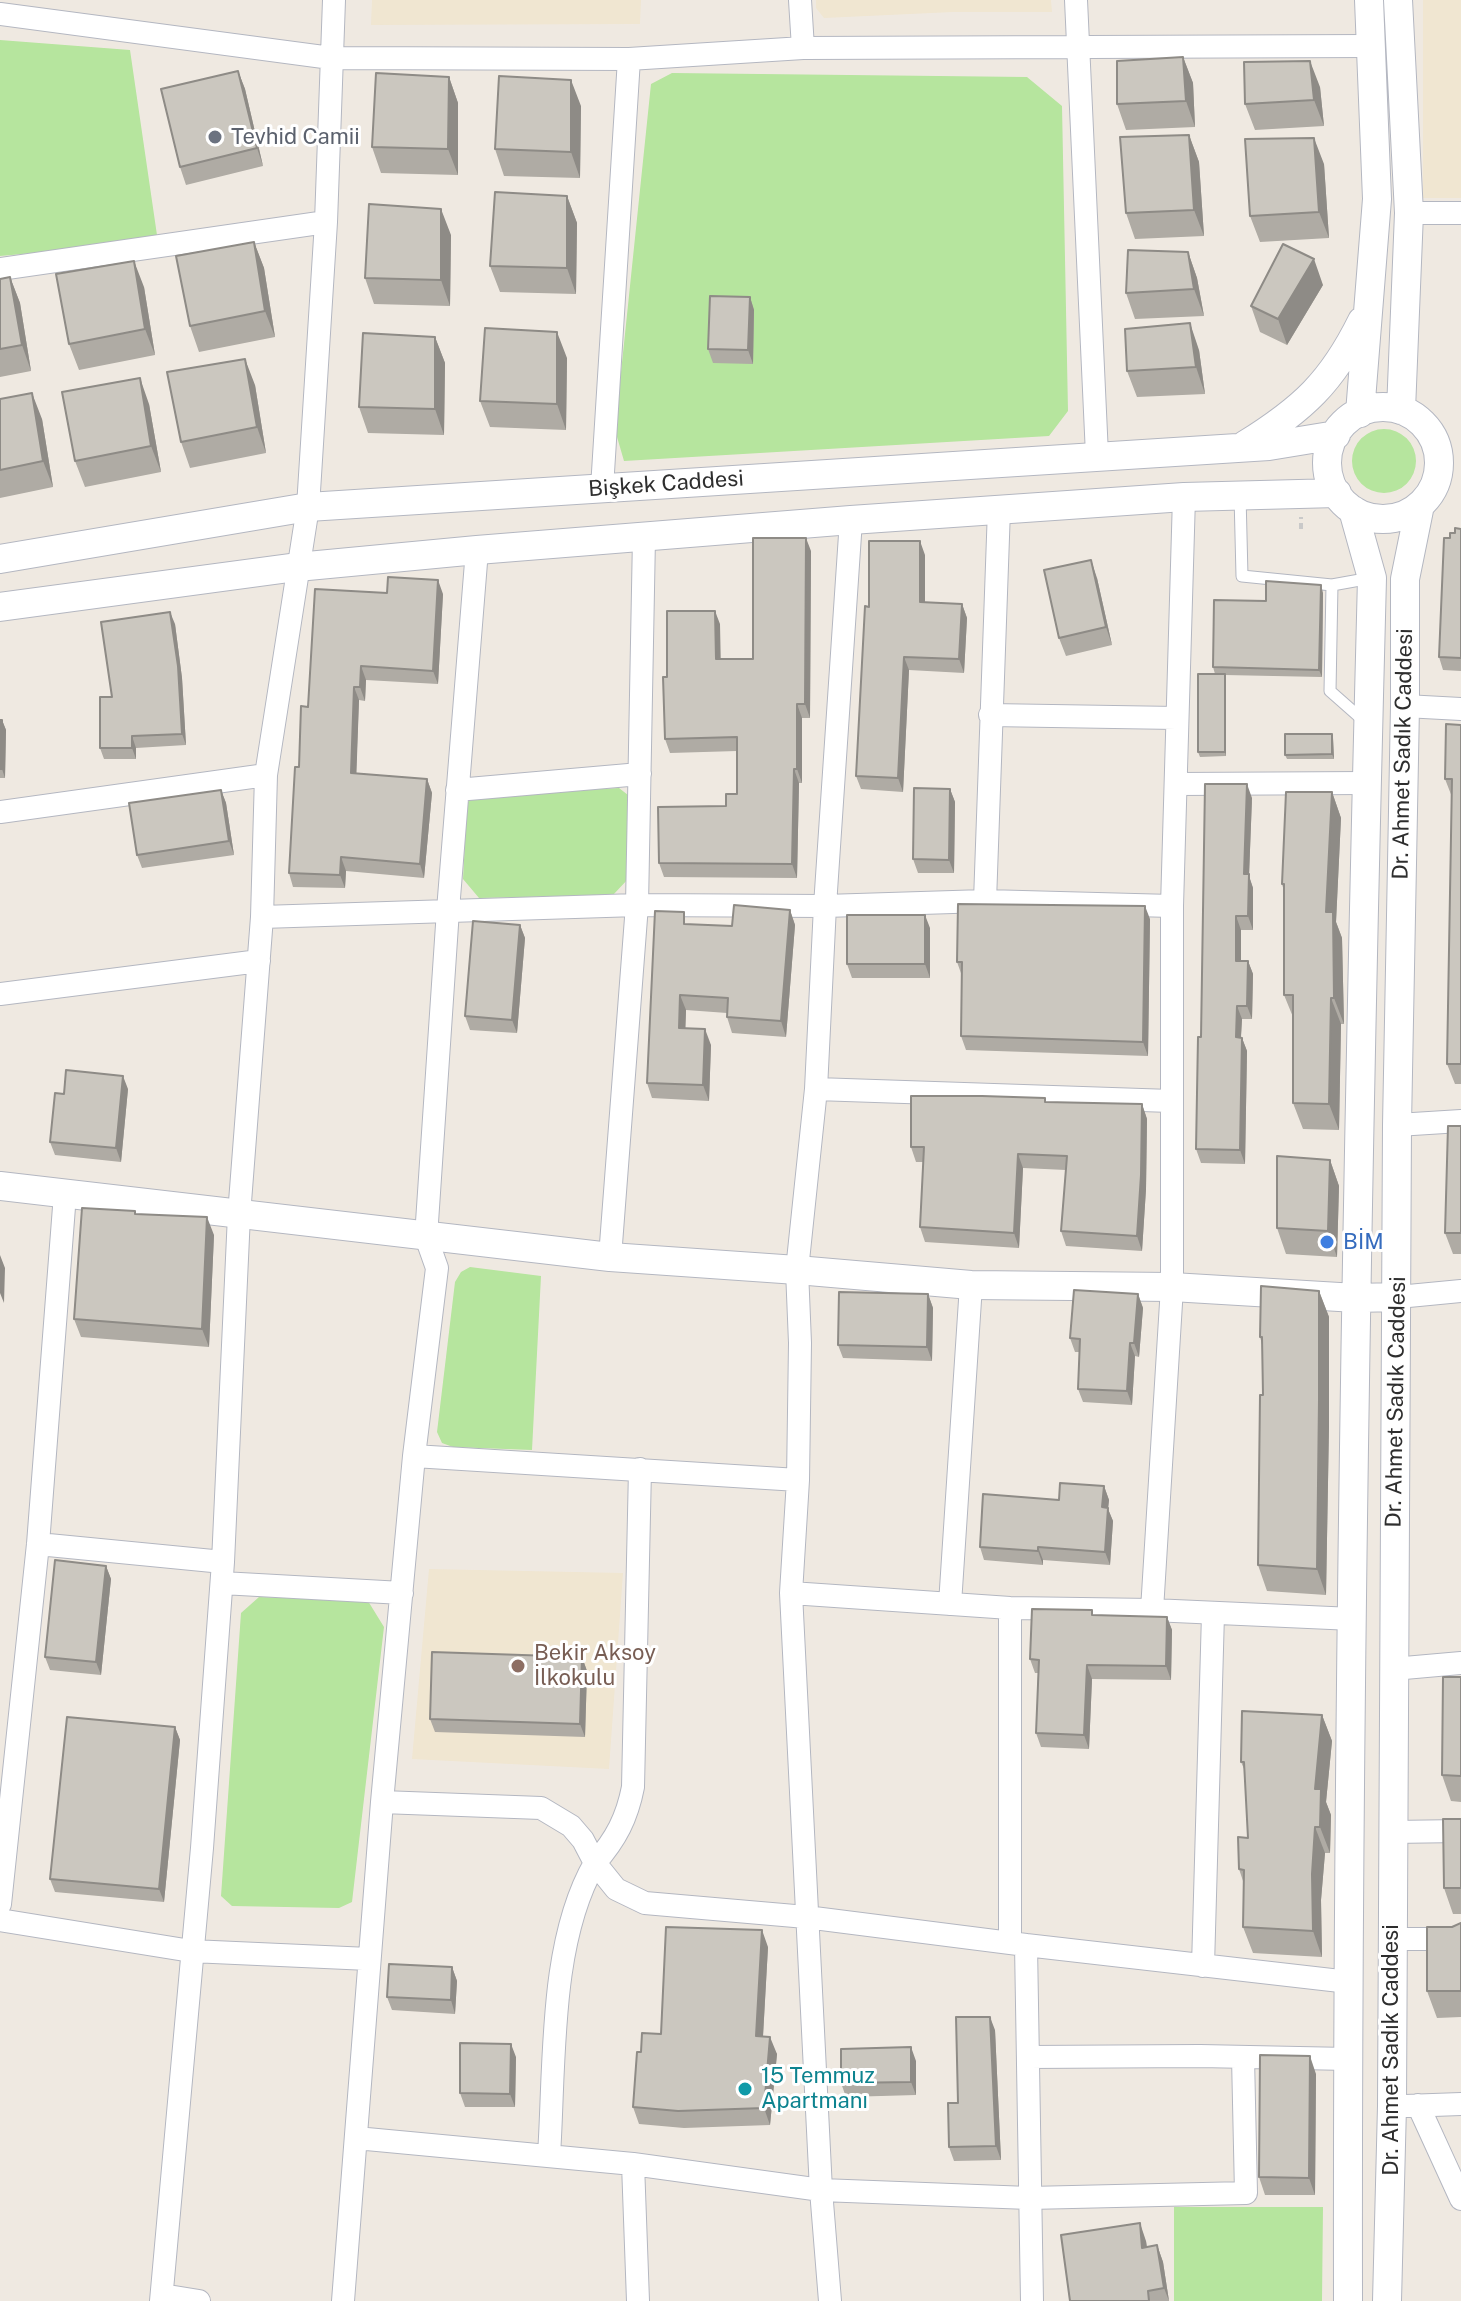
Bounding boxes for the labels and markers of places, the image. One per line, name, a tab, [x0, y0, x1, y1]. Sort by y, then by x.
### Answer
place label: Tevhid Camii	[231, 124, 360, 150]
marker: Tevhid Camii	[206, 128, 224, 146]
place label: BİM	[1343, 1229, 1384, 1255]
marker: BİM	[1318, 1233, 1336, 1251]
place label: Bekir Aksoy İlkokulu	[534, 1640, 656, 1692]
marker: Bekir Aksoy İlkokulu	[509, 1657, 527, 1675]
place label: 15 Temmuz Apartmanı	[761, 2063, 875, 2114]
marker: 15 Temmuz Apartmanı	[736, 2080, 754, 2098]

